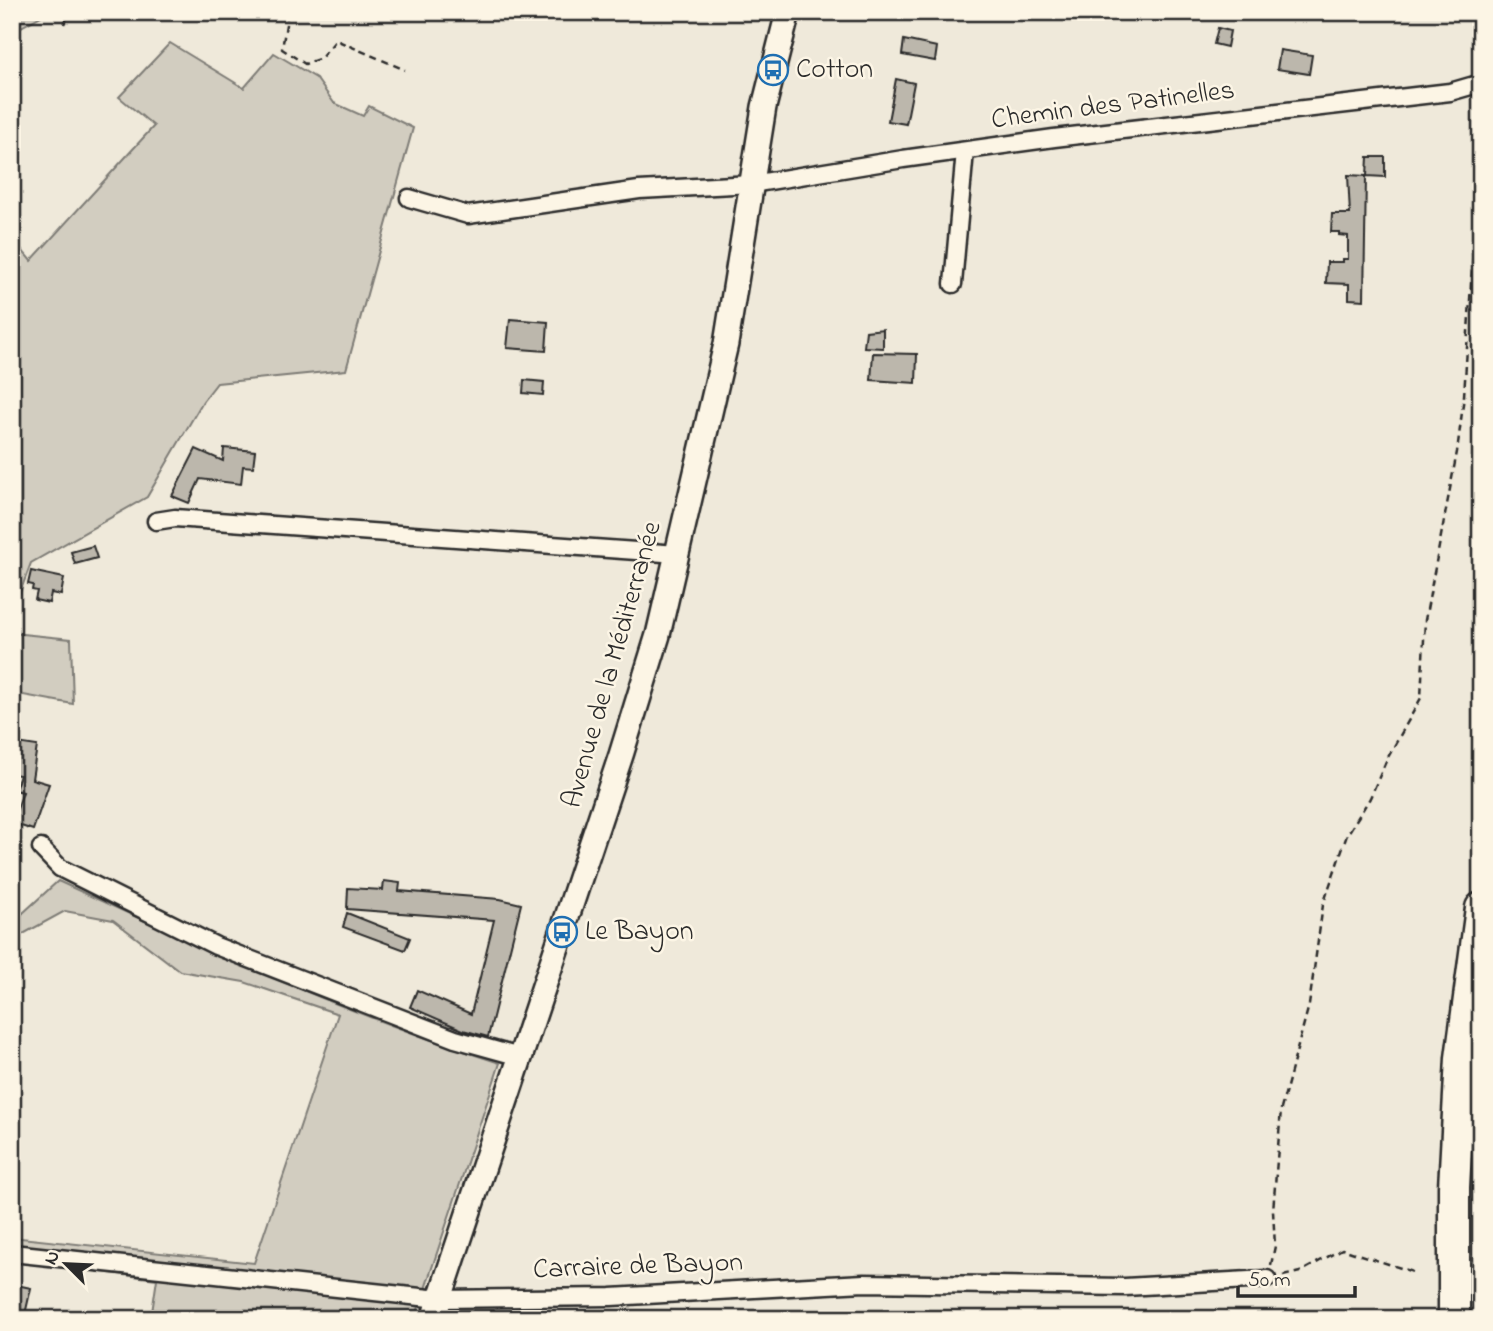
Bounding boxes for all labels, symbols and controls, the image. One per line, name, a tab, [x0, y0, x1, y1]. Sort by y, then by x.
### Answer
place label: Cotton	[796, 50, 873, 91]
bus stop icon: Cotton	[756, 53, 790, 87]
street label: Chemin des Patinelles	[989, 71, 1237, 141]
street label: Avenue de la Méditerranée	[552, 516, 674, 813]
place label: Le Bayon	[585, 912, 694, 953]
bus stop icon: Le Bayon	[545, 915, 579, 949]
north arrow	[32, 1230, 102, 1300]
street label: Carraire de Bayon	[532, 1243, 744, 1291]
text: N	[38, 1247, 68, 1269]
scale bar	[1238, 1254, 1355, 1298]
text: 50 m	[1248, 1266, 1291, 1296]

